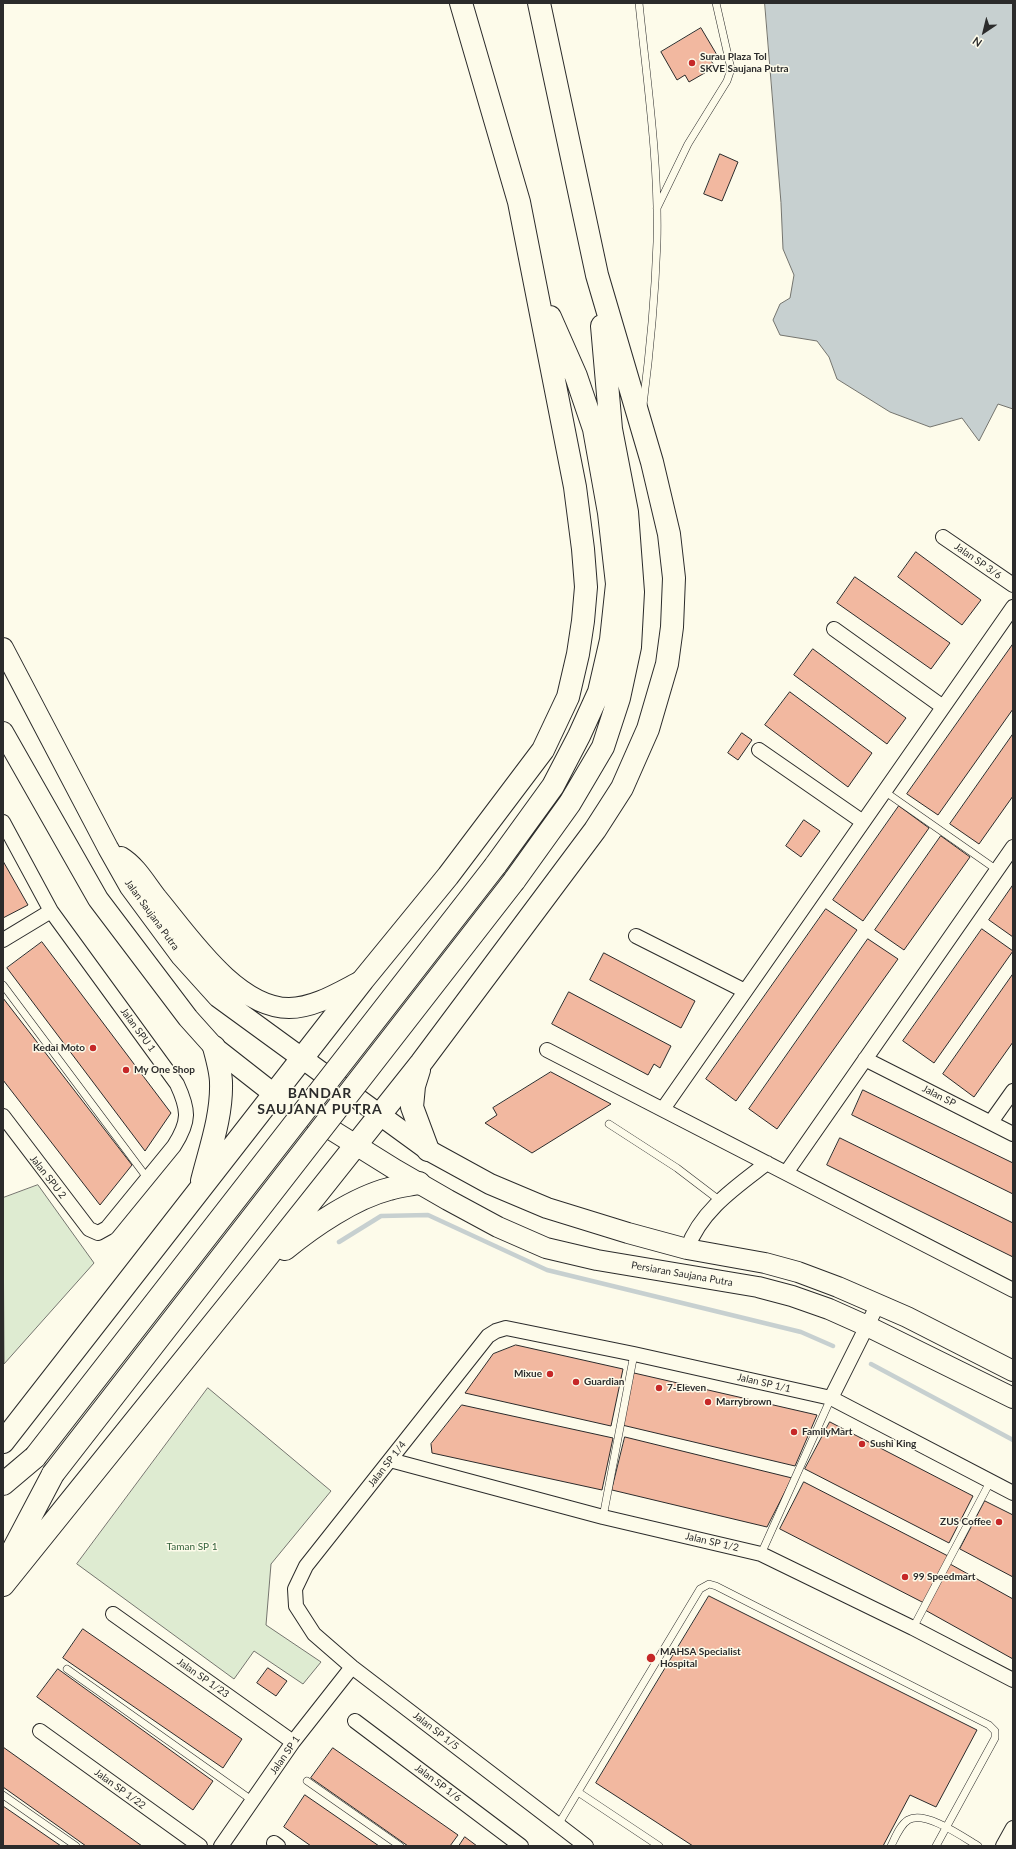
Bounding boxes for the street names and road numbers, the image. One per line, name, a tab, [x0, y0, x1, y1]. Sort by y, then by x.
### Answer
street label: Jalan SP 3/6	[952, 540, 1004, 582]
street label: Jalan Saujana Putra	[122, 877, 182, 953]
street label: Jalan SPU 1	[118, 1006, 158, 1054]
street label: Jalan SP	[920, 1083, 958, 1109]
street label: Jalan SPU 2	[27, 1153, 69, 1201]
street label: Persiaran Saujana Putra	[630, 1259, 734, 1289]
street label: Jalan SP 1/1	[736, 1371, 792, 1395]
street label: Jalan SP 1/4	[365, 1439, 409, 1489]
street label: Jalan SP 1/2	[684, 1530, 740, 1554]
street label: Jalan SP 1/23	[175, 1656, 231, 1700]
street label: Jalan SP 1/5	[411, 1709, 461, 1753]
street label: Jalan SP 1	[267, 1733, 303, 1777]
street label: Jalan SP 1/6	[413, 1762, 463, 1804]
street label: Jalan SP 1/22	[92, 1766, 148, 1812]

